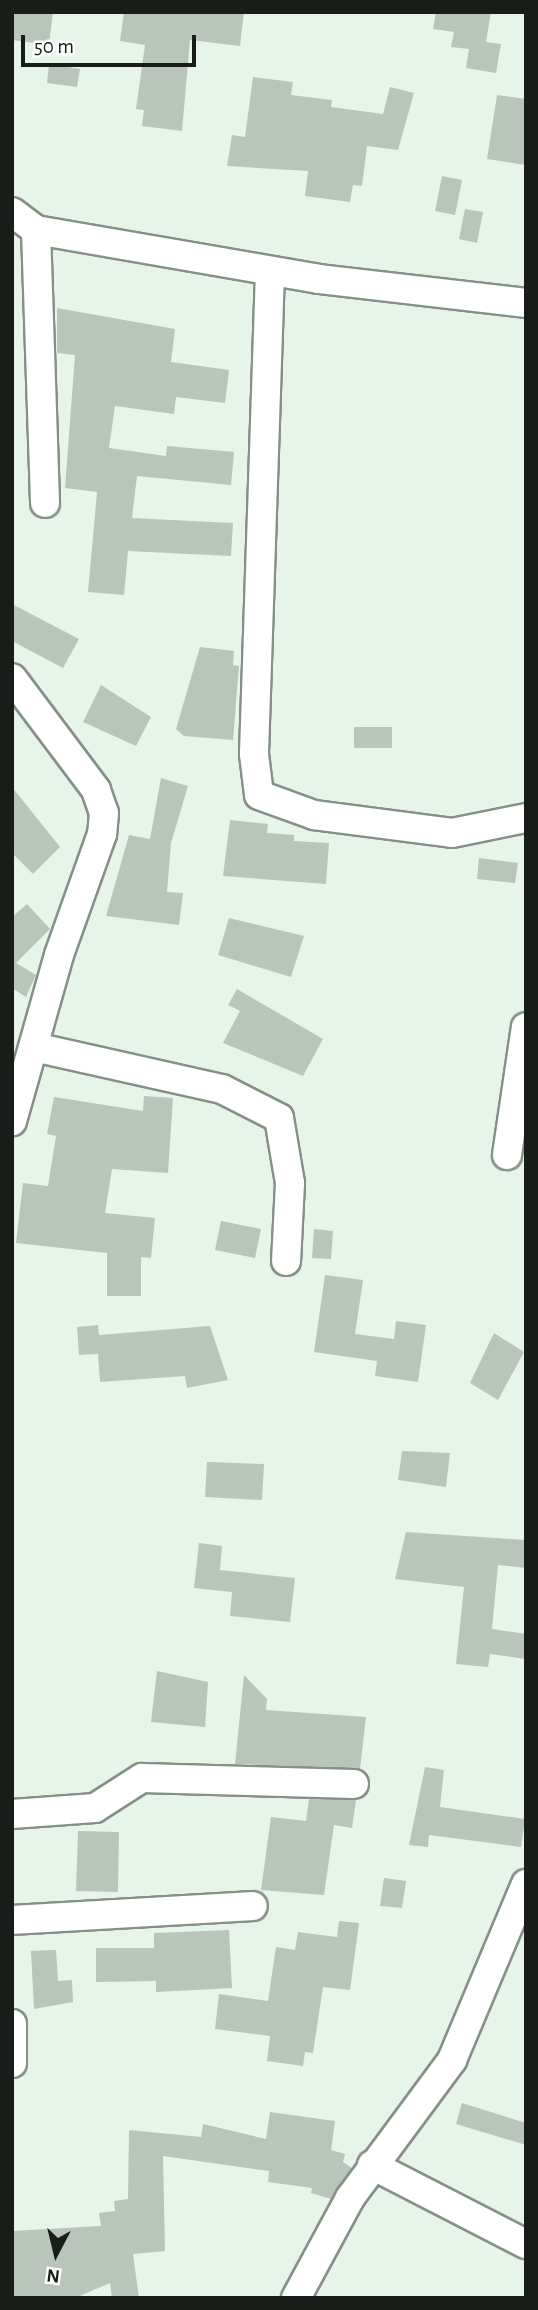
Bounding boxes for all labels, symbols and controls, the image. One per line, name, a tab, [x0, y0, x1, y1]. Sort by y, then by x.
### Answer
scale bar	[24, 21, 200, 65]
text: 50 m	[34, 36, 74, 57]
north arrow	[21, 2219, 91, 2289]
text: N	[46, 2265, 61, 2286]

